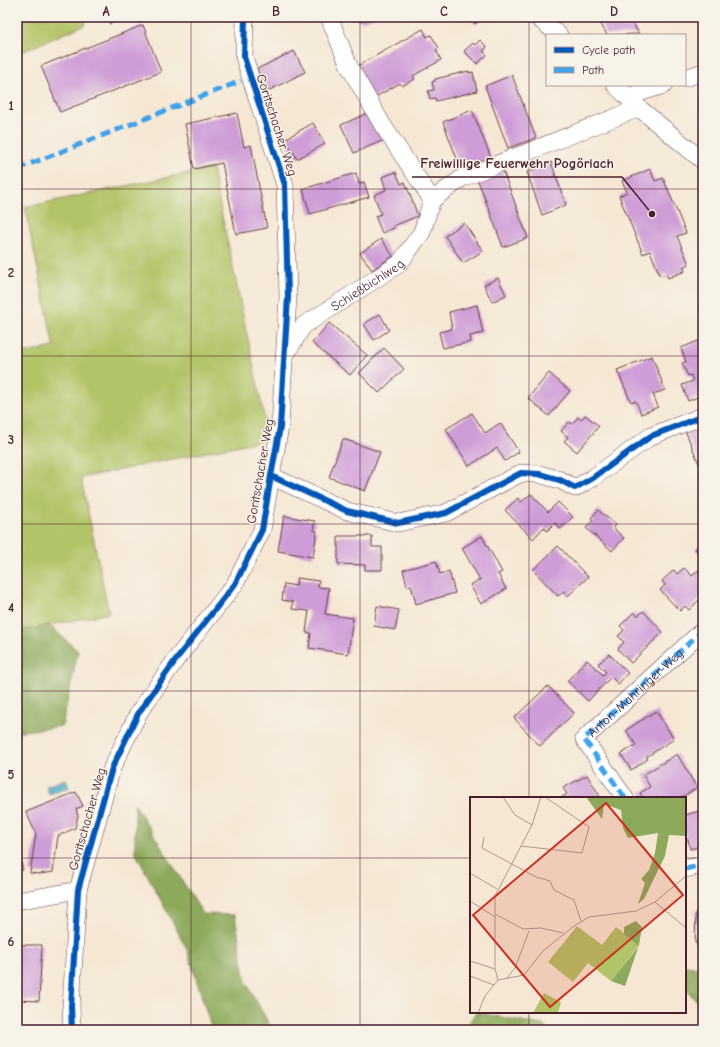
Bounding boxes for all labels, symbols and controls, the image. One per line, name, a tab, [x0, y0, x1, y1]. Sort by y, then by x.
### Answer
text: A	[102, 4, 110, 19]
text: B	[272, 4, 280, 19]
text: C	[440, 4, 448, 19]
text: D	[610, 4, 618, 19]
legend	[546, 34, 686, 86]
text: Cycle path	[582, 43, 635, 57]
text: Path	[582, 63, 604, 77]
street label: Goritschacher Weg	[253, 72, 301, 178]
text: 1	[8, 98, 14, 113]
callout: Freiwillige Feuerwehr Pogöriach	[412, 151, 622, 177]
text: Freiwillige Feuerwehr Pogöriach	[420, 155, 614, 172]
street label: Schießbichlweg	[328, 257, 407, 314]
text: 2	[8, 265, 14, 280]
street label: Goritschacher Weg	[243, 417, 277, 525]
text: 3	[8, 432, 14, 447]
text: 4	[8, 600, 14, 615]
street label: Anton-Mahringer-Weg	[584, 645, 686, 740]
street label: Goritschacher Weg	[65, 766, 109, 872]
text: 5	[8, 767, 15, 782]
inset map	[470, 797, 686, 1013]
text: 6	[8, 934, 15, 949]

